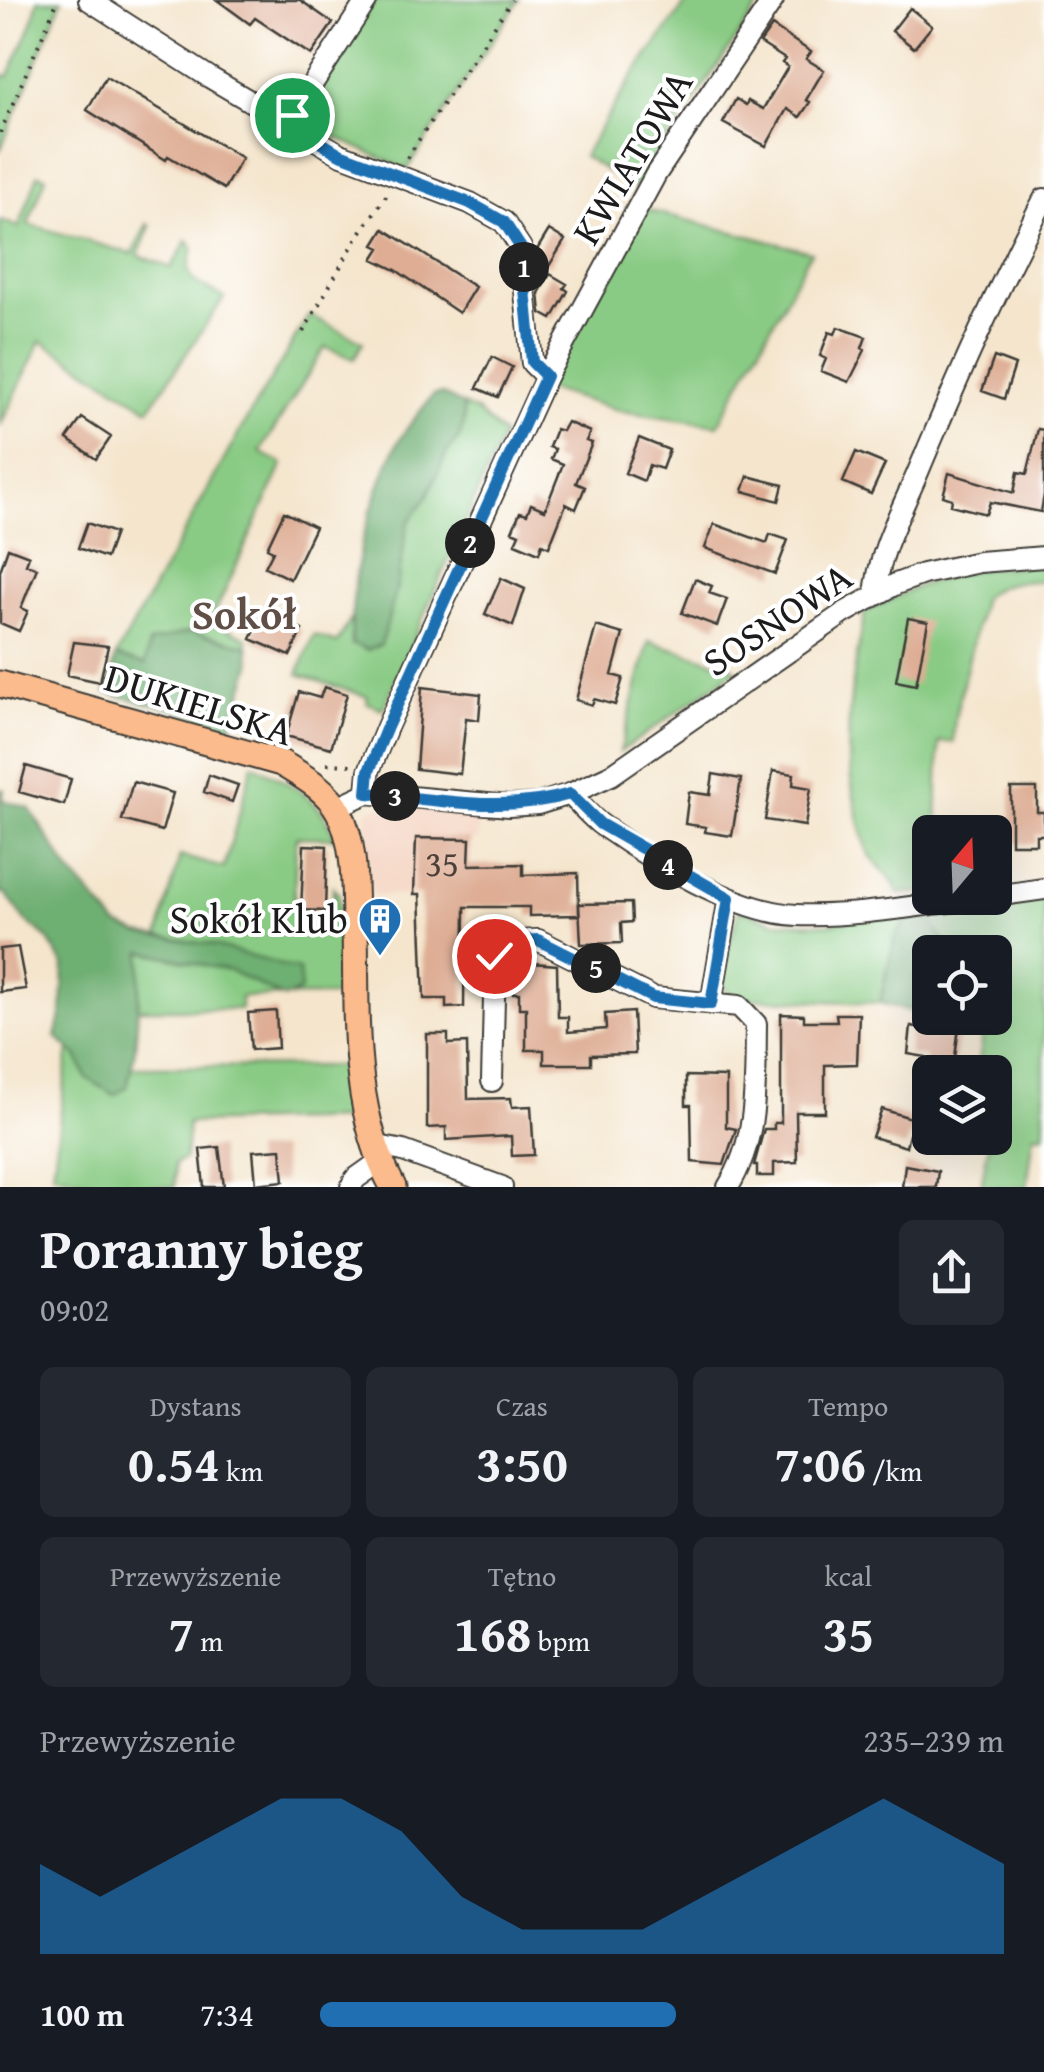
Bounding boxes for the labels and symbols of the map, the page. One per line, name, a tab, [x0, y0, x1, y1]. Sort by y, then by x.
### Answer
street label: KWIATOWA	[556, 58, 707, 255]
pin	[250, 73, 335, 158]
pin: 1	[499, 242, 549, 292]
pin: 2	[445, 518, 495, 568]
street label: SOSNOWA	[690, 547, 863, 690]
district label: Sokół	[192, 583, 296, 644]
street label: DUKIELSKA	[98, 647, 300, 760]
pin: 3	[370, 771, 420, 821]
north arrow	[912, 815, 1012, 915]
house number: 35	[425, 838, 459, 889]
pin: 4	[643, 840, 693, 890]
place label: Sokół Klub	[170, 889, 348, 948]
building icon: Sokół Klub	[357, 896, 403, 957]
pin	[452, 914, 537, 999]
pin: 5	[571, 943, 621, 993]

